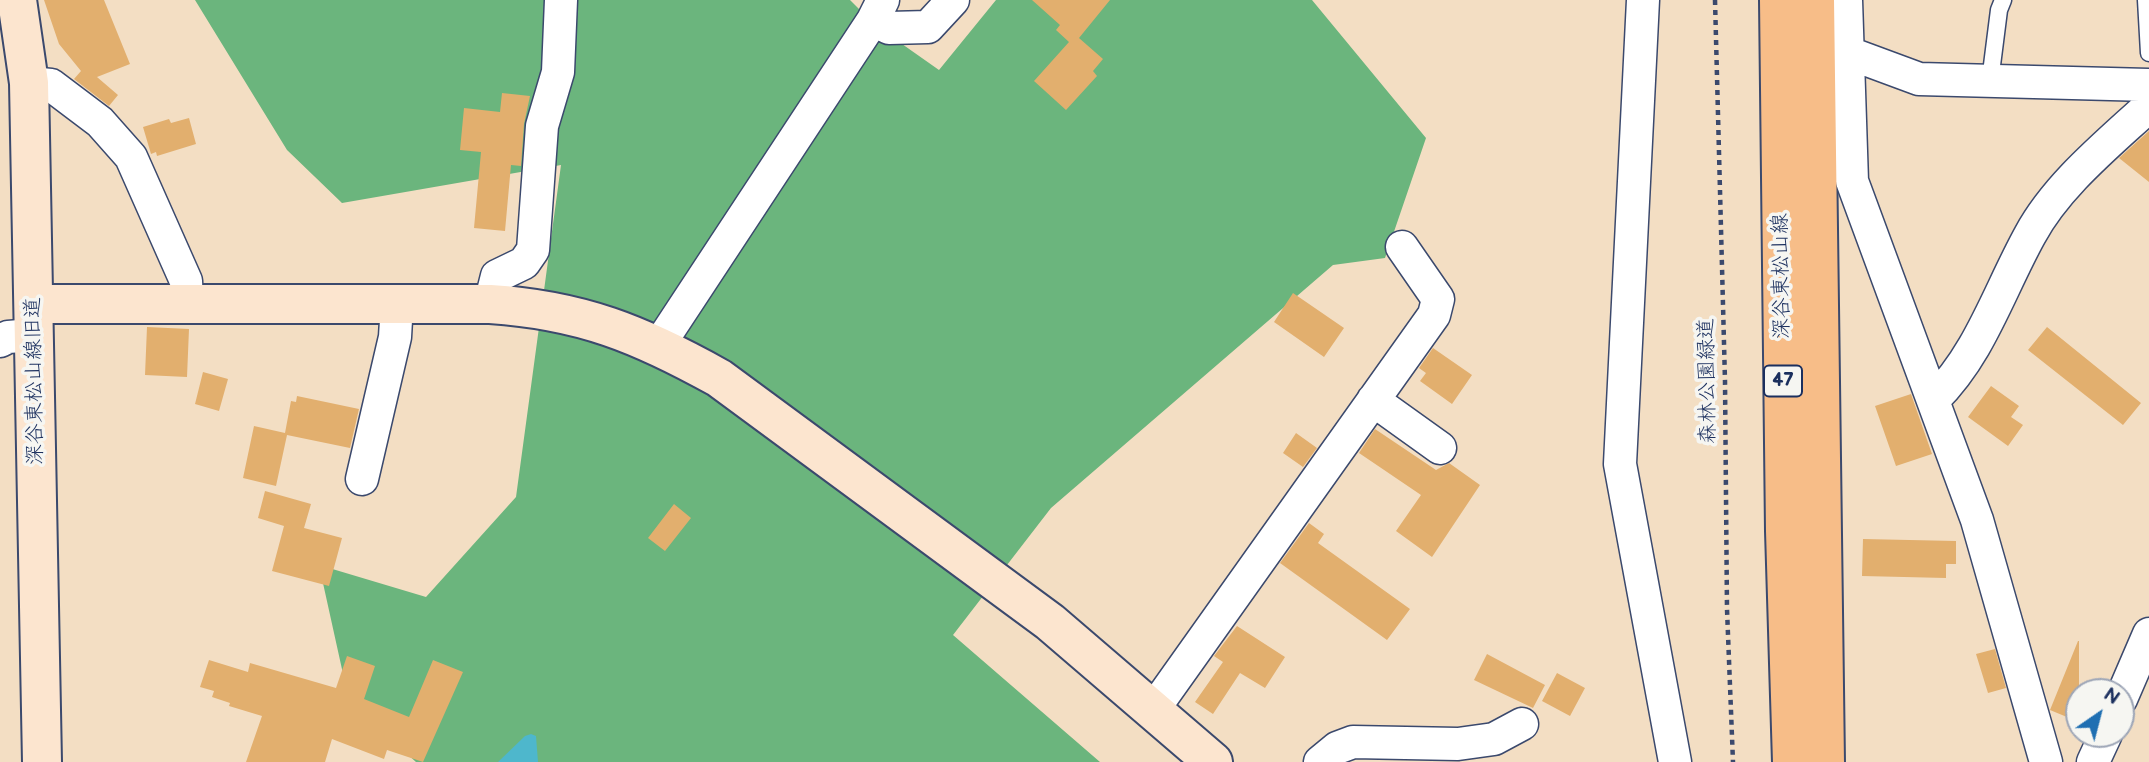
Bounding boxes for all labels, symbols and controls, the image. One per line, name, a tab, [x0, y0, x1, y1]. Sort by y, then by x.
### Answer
street label: 深谷東松山線	[1768, 213, 1796, 339]
street label: 深谷東松山線旧道	[21, 297, 49, 465]
street label: 森林公園緑道	[1694, 318, 1722, 444]
road number: 47	[1764, 366, 1802, 396]
north arrow	[2065, 678, 2135, 748]
text: N	[2099, 684, 2124, 711]

